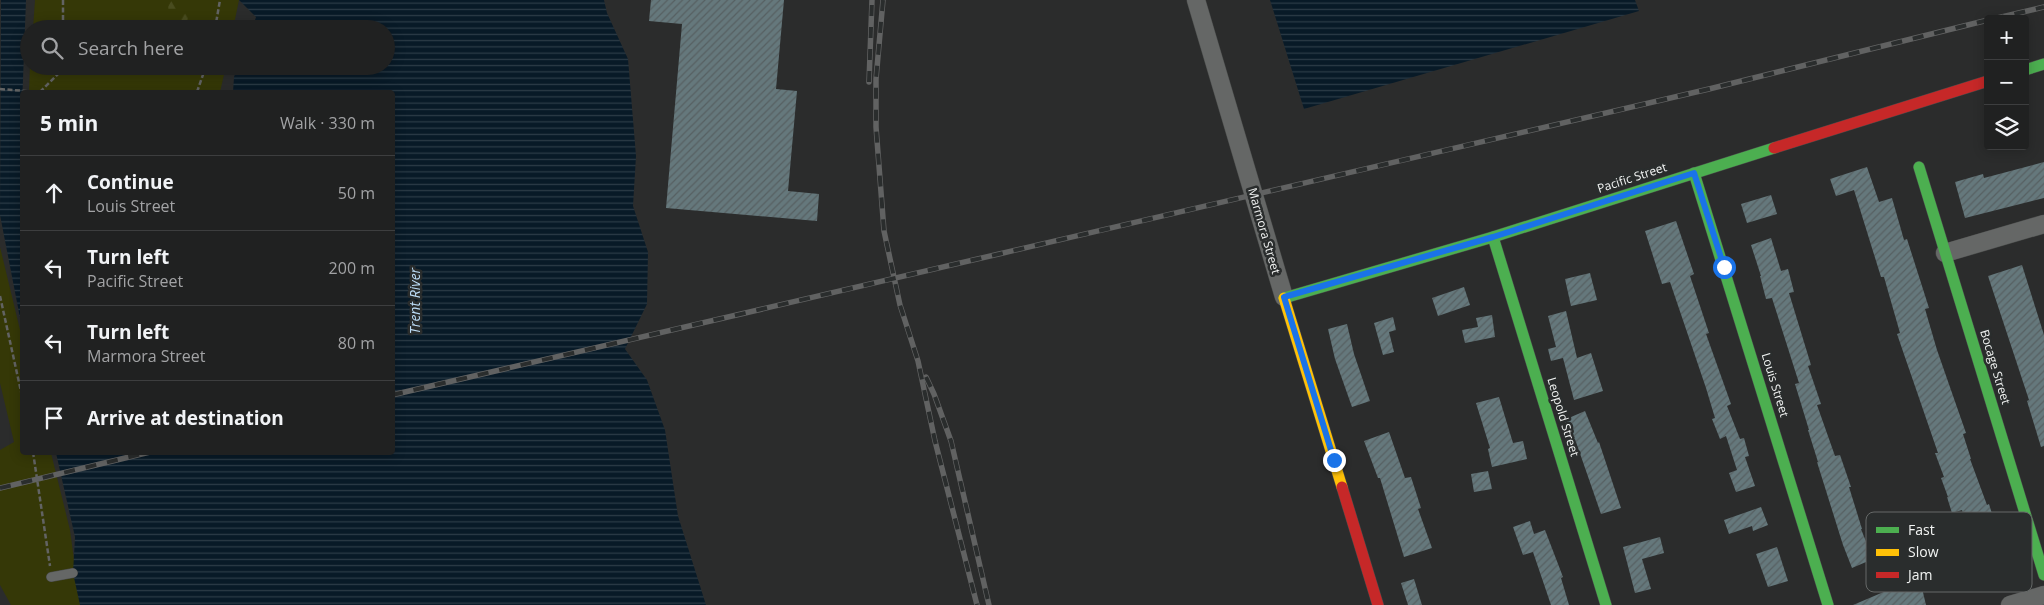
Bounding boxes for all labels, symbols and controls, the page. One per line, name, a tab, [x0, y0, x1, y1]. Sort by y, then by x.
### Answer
map controls	[1984, 15, 2029, 150]
button: +	[1984, 15, 2029, 60]
search box	[20, 20, 395, 75]
icon: search	[38, 34, 66, 62]
text: Search here	[78, 35, 184, 61]
button: −	[1984, 60, 2029, 105]
button: layers	[1984, 105, 2029, 150]
text: 5 min	[40, 109, 98, 137]
text: Walk · 330 m	[280, 112, 375, 134]
street label: Pacific Street	[1595, 158, 1669, 197]
text: Continue	[87, 169, 174, 195]
icon: ahead	[40, 179, 68, 207]
text: 50 m	[338, 182, 375, 204]
street label: Marmora Street	[1244, 186, 1285, 276]
text: Louis Street	[87, 195, 175, 217]
text: Turn left	[87, 244, 169, 270]
icon: left	[40, 254, 68, 282]
route start	[1713, 256, 1736, 279]
text: 200 m	[329, 257, 375, 279]
water label: Trent River	[405, 267, 424, 334]
text: Pacific Street	[87, 270, 183, 292]
text: Turn left	[87, 319, 169, 345]
street label: Bocage Street	[1976, 327, 2015, 406]
icon: left	[40, 329, 68, 357]
text: 80 m	[338, 332, 375, 354]
text: Marmora Street	[87, 345, 206, 367]
street label: Louis Street	[1758, 351, 1793, 419]
street label: Leopold Street	[1543, 375, 1584, 458]
icon: arrive	[40, 404, 68, 432]
text: Arrive at destination	[87, 405, 284, 431]
route end	[1323, 449, 1346, 472]
legend	[1866, 512, 2032, 592]
text: Fast	[1908, 520, 1935, 539]
text: Slow	[1908, 542, 1939, 561]
text: Jam	[1906, 565, 1933, 584]

